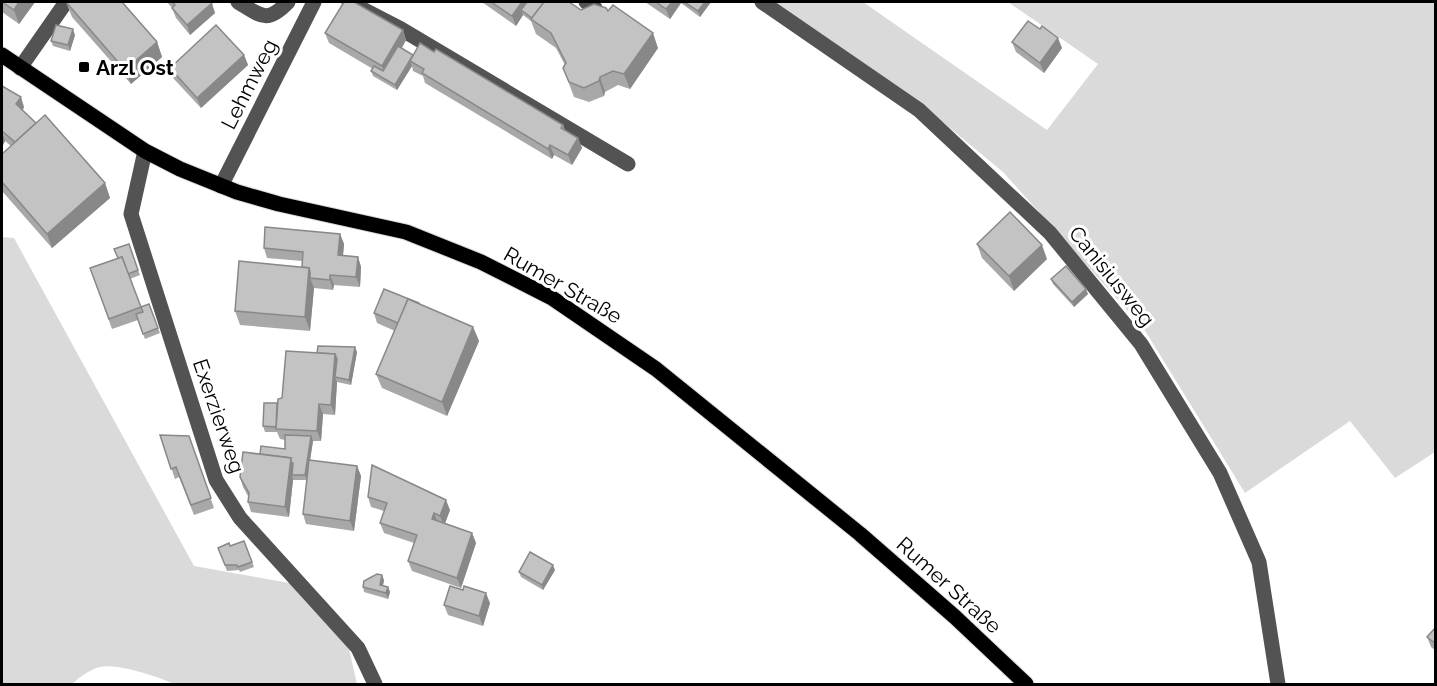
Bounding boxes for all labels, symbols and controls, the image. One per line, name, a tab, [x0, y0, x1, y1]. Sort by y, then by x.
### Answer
street label: Lehmweg	[216, 35, 282, 133]
place label: Arzl Ost	[96, 55, 174, 80]
marker: Arzl Ost	[77, 60, 91, 74]
street label: Canisiusweg	[1064, 221, 1160, 331]
street label: Rumer Straße	[500, 241, 626, 329]
street label: Exerzierweg	[188, 356, 250, 476]
street label: Rumer Straße	[892, 531, 1006, 639]

